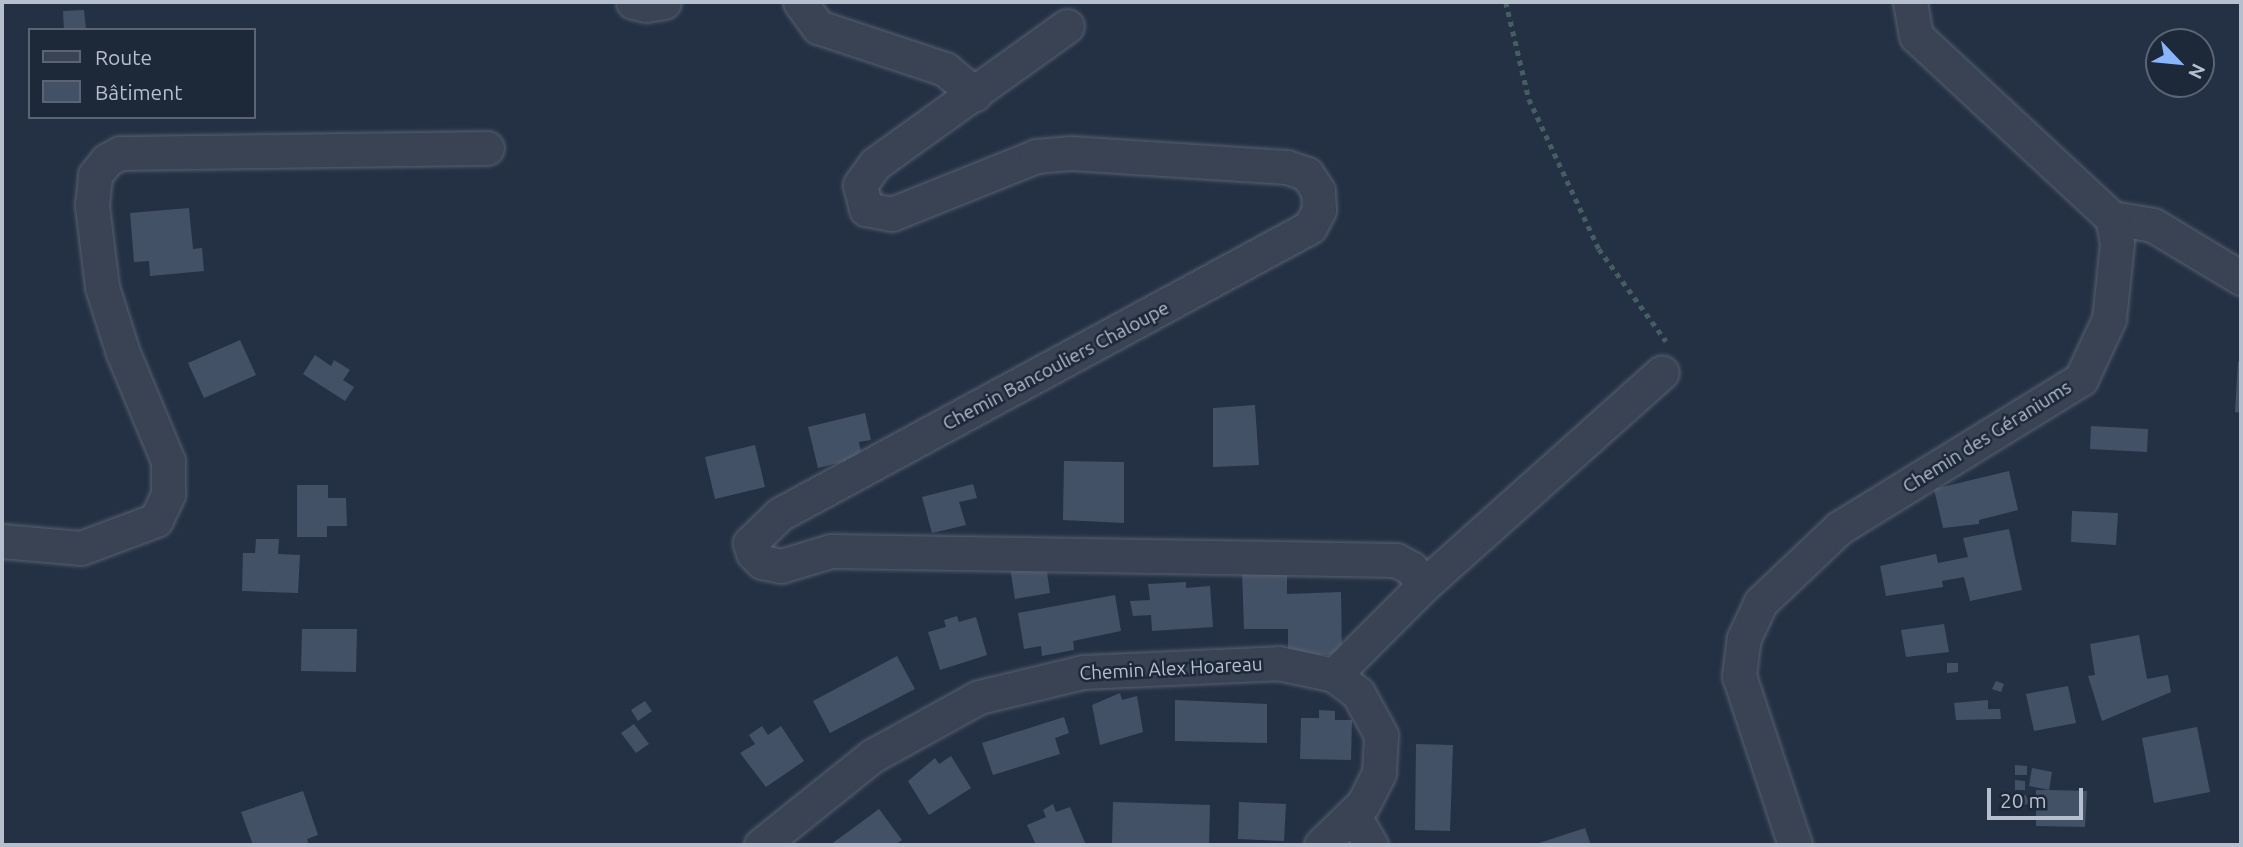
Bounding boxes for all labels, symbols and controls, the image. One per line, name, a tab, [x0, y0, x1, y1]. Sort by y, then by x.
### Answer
legend	[28, 28, 256, 119]
north arrow	[2145, 28, 2215, 98]
text: Route	[95, 45, 152, 69]
text: N	[2184, 60, 2210, 83]
text: Bâtiment	[95, 80, 182, 104]
street label: Chemin Bancouliers Chaloupe	[939, 296, 1173, 436]
street label: Chemin des Géraniums	[1899, 376, 2075, 498]
street label: Chemin Alex Hoareau	[1079, 653, 1263, 685]
scale bar	[1991, 774, 2087, 818]
text: 20 m	[2000, 788, 2047, 812]

